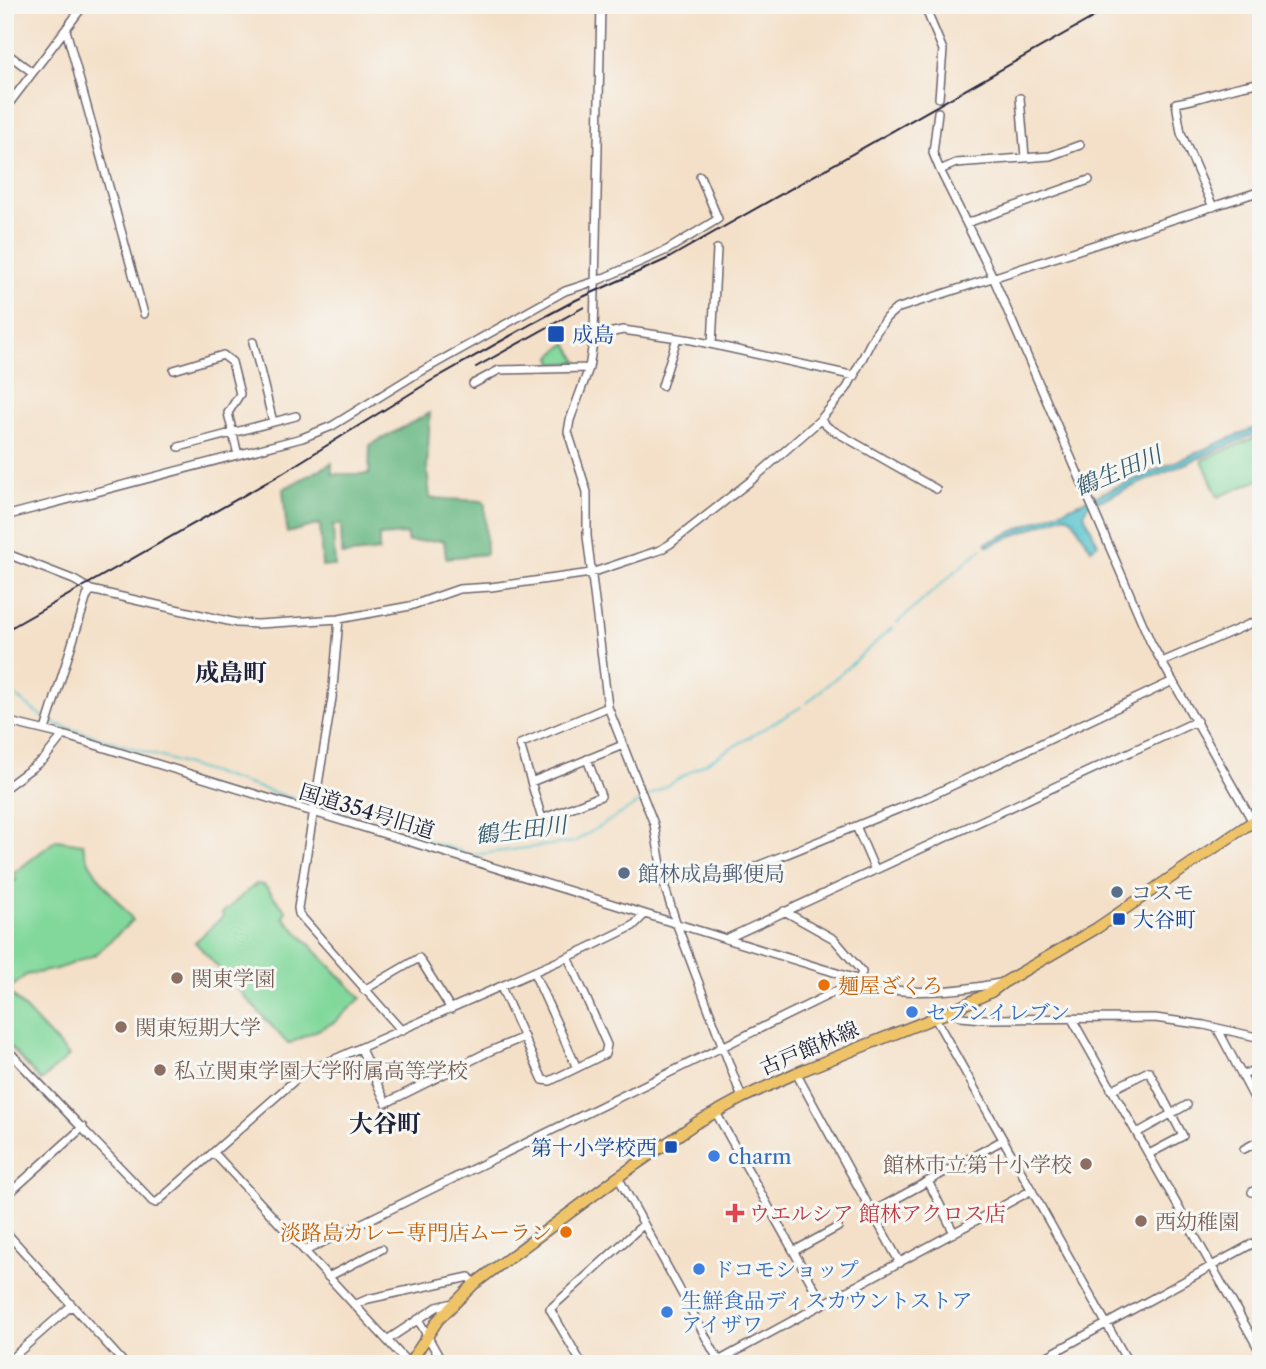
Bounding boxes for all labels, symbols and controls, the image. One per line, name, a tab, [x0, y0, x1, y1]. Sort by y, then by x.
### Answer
place label: 成島	[572, 322, 614, 347]
marker: 成島	[546, 324, 566, 344]
water label: 鶴生田川	[1070, 439, 1169, 502]
district label: 成島町	[195, 658, 267, 687]
street label: 国道354号旧道	[296, 779, 438, 843]
water label: 鶴生田川	[474, 810, 571, 850]
place label: 館林成島郵便局	[638, 861, 785, 886]
marker: 館林成島郵便局	[616, 865, 632, 881]
place label: コスモ	[1131, 880, 1194, 905]
marker: コスモ	[1109, 884, 1125, 900]
place label: 大谷町	[1133, 907, 1196, 932]
marker: 大谷町	[1111, 911, 1127, 927]
place label: 関東学園	[191, 966, 275, 991]
marker: 関東学園	[169, 970, 185, 986]
place label: 麺屋ざくろ	[838, 973, 943, 998]
marker: 麺屋ざくろ	[816, 977, 832, 993]
place label: セブンイレブン	[926, 1000, 1070, 1025]
marker: セブンイレブン	[904, 1004, 920, 1020]
place label: 関東短期大学	[135, 1015, 261, 1040]
street label: 古戸館林線	[756, 1016, 862, 1080]
marker: 関東短期大学	[113, 1019, 129, 1035]
place label: 私立関東学園大学附属高等学校	[174, 1058, 468, 1083]
marker: 私立関東学園大学附属高等学校	[152, 1062, 168, 1078]
district label: 大谷町	[349, 1109, 421, 1138]
place label: 第十小学校西	[531, 1135, 657, 1160]
marker: 第十小学校西	[663, 1139, 679, 1155]
place label: charm	[728, 1144, 792, 1169]
marker: charm	[706, 1148, 722, 1164]
place label: 館林市立第十小学校	[883, 1152, 1072, 1177]
marker: 館林市立第十小学校	[1078, 1156, 1094, 1172]
place label: ウエルシア 館林アクロス店	[749, 1201, 1005, 1226]
marker: ウエルシア 館林アクロス店	[727, 1205, 743, 1221]
place label: 西幼稚園	[1155, 1209, 1239, 1234]
marker: 西幼稚園	[1133, 1213, 1149, 1229]
place label: 淡路島カレー専門店ムーラン	[280, 1220, 552, 1245]
marker: 淡路島カレー専門店ムーラン	[558, 1224, 574, 1240]
place label: ドコモショップ	[713, 1257, 859, 1282]
marker: ドコモショップ	[691, 1261, 707, 1277]
place label: 生鮮食品ディスカウントストア アイザワ	[681, 1288, 972, 1337]
marker: 生鮮食品ディスカウントストア アイザワ	[659, 1304, 675, 1320]

